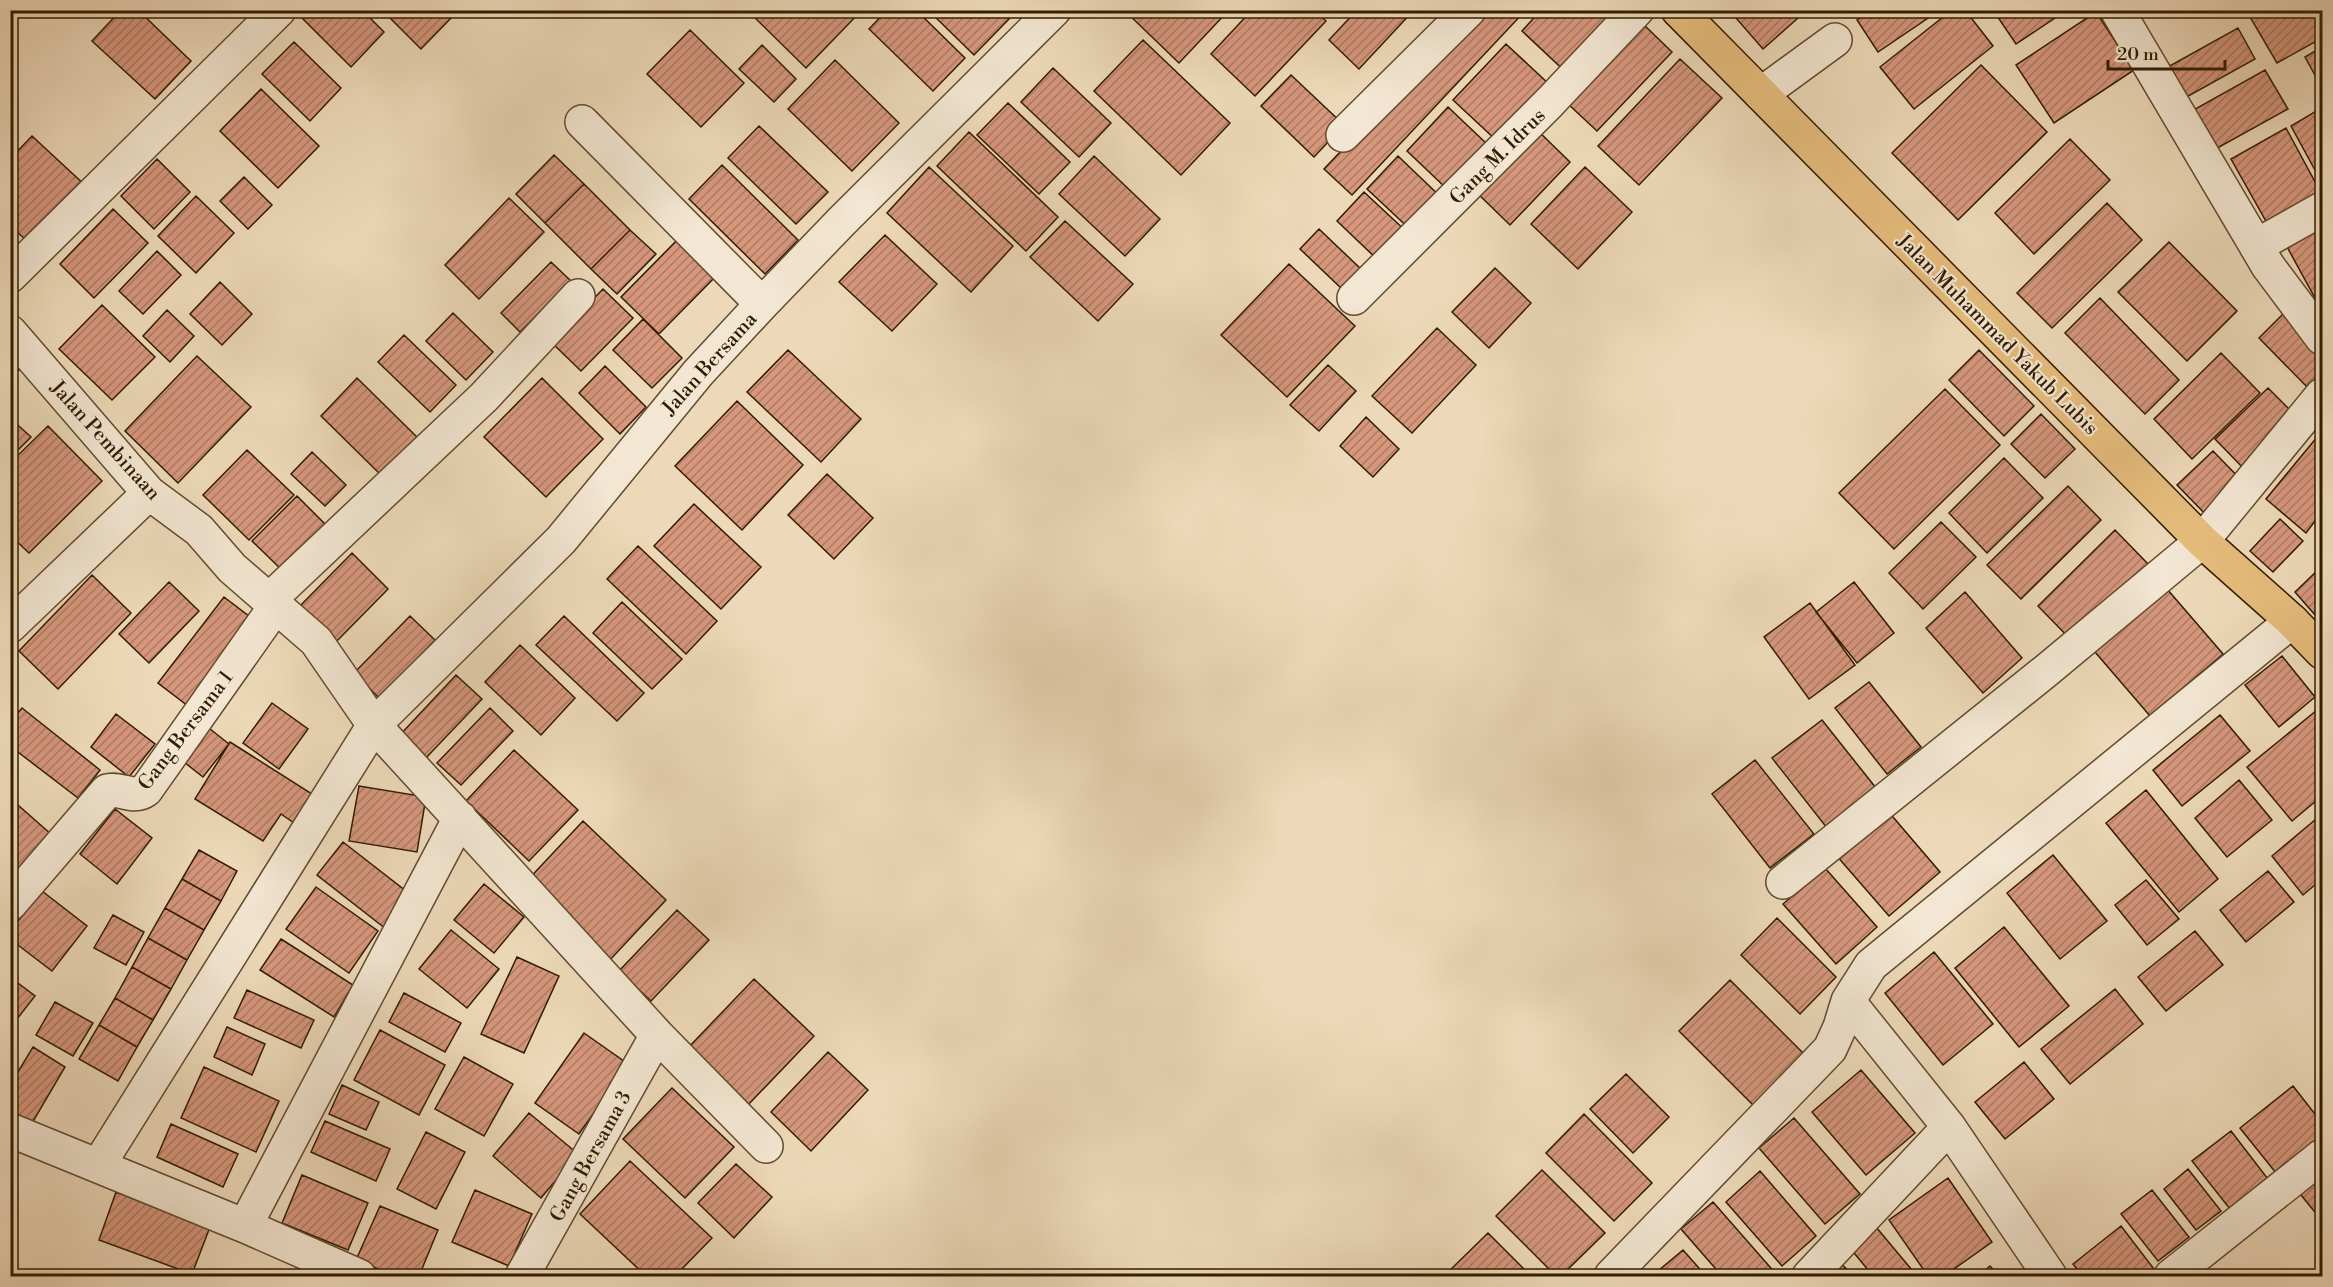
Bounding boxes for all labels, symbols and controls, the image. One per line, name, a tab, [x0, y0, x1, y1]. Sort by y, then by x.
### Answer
scale bar	[2108, 33, 2225, 71]
text: 20 m	[2117, 43, 2159, 66]
street label: Gang M. Idrus	[1445, 104, 1551, 210]
street label: Jalan Muhammad Yakub Lubis	[1891, 229, 2103, 441]
street label: Jalan Bersama	[657, 307, 763, 421]
street label: Jalan Pembinaan	[44, 375, 165, 506]
street label: Gang Bersama 1	[133, 666, 240, 796]
street label: Gang Bersama 3	[545, 1087, 638, 1227]

